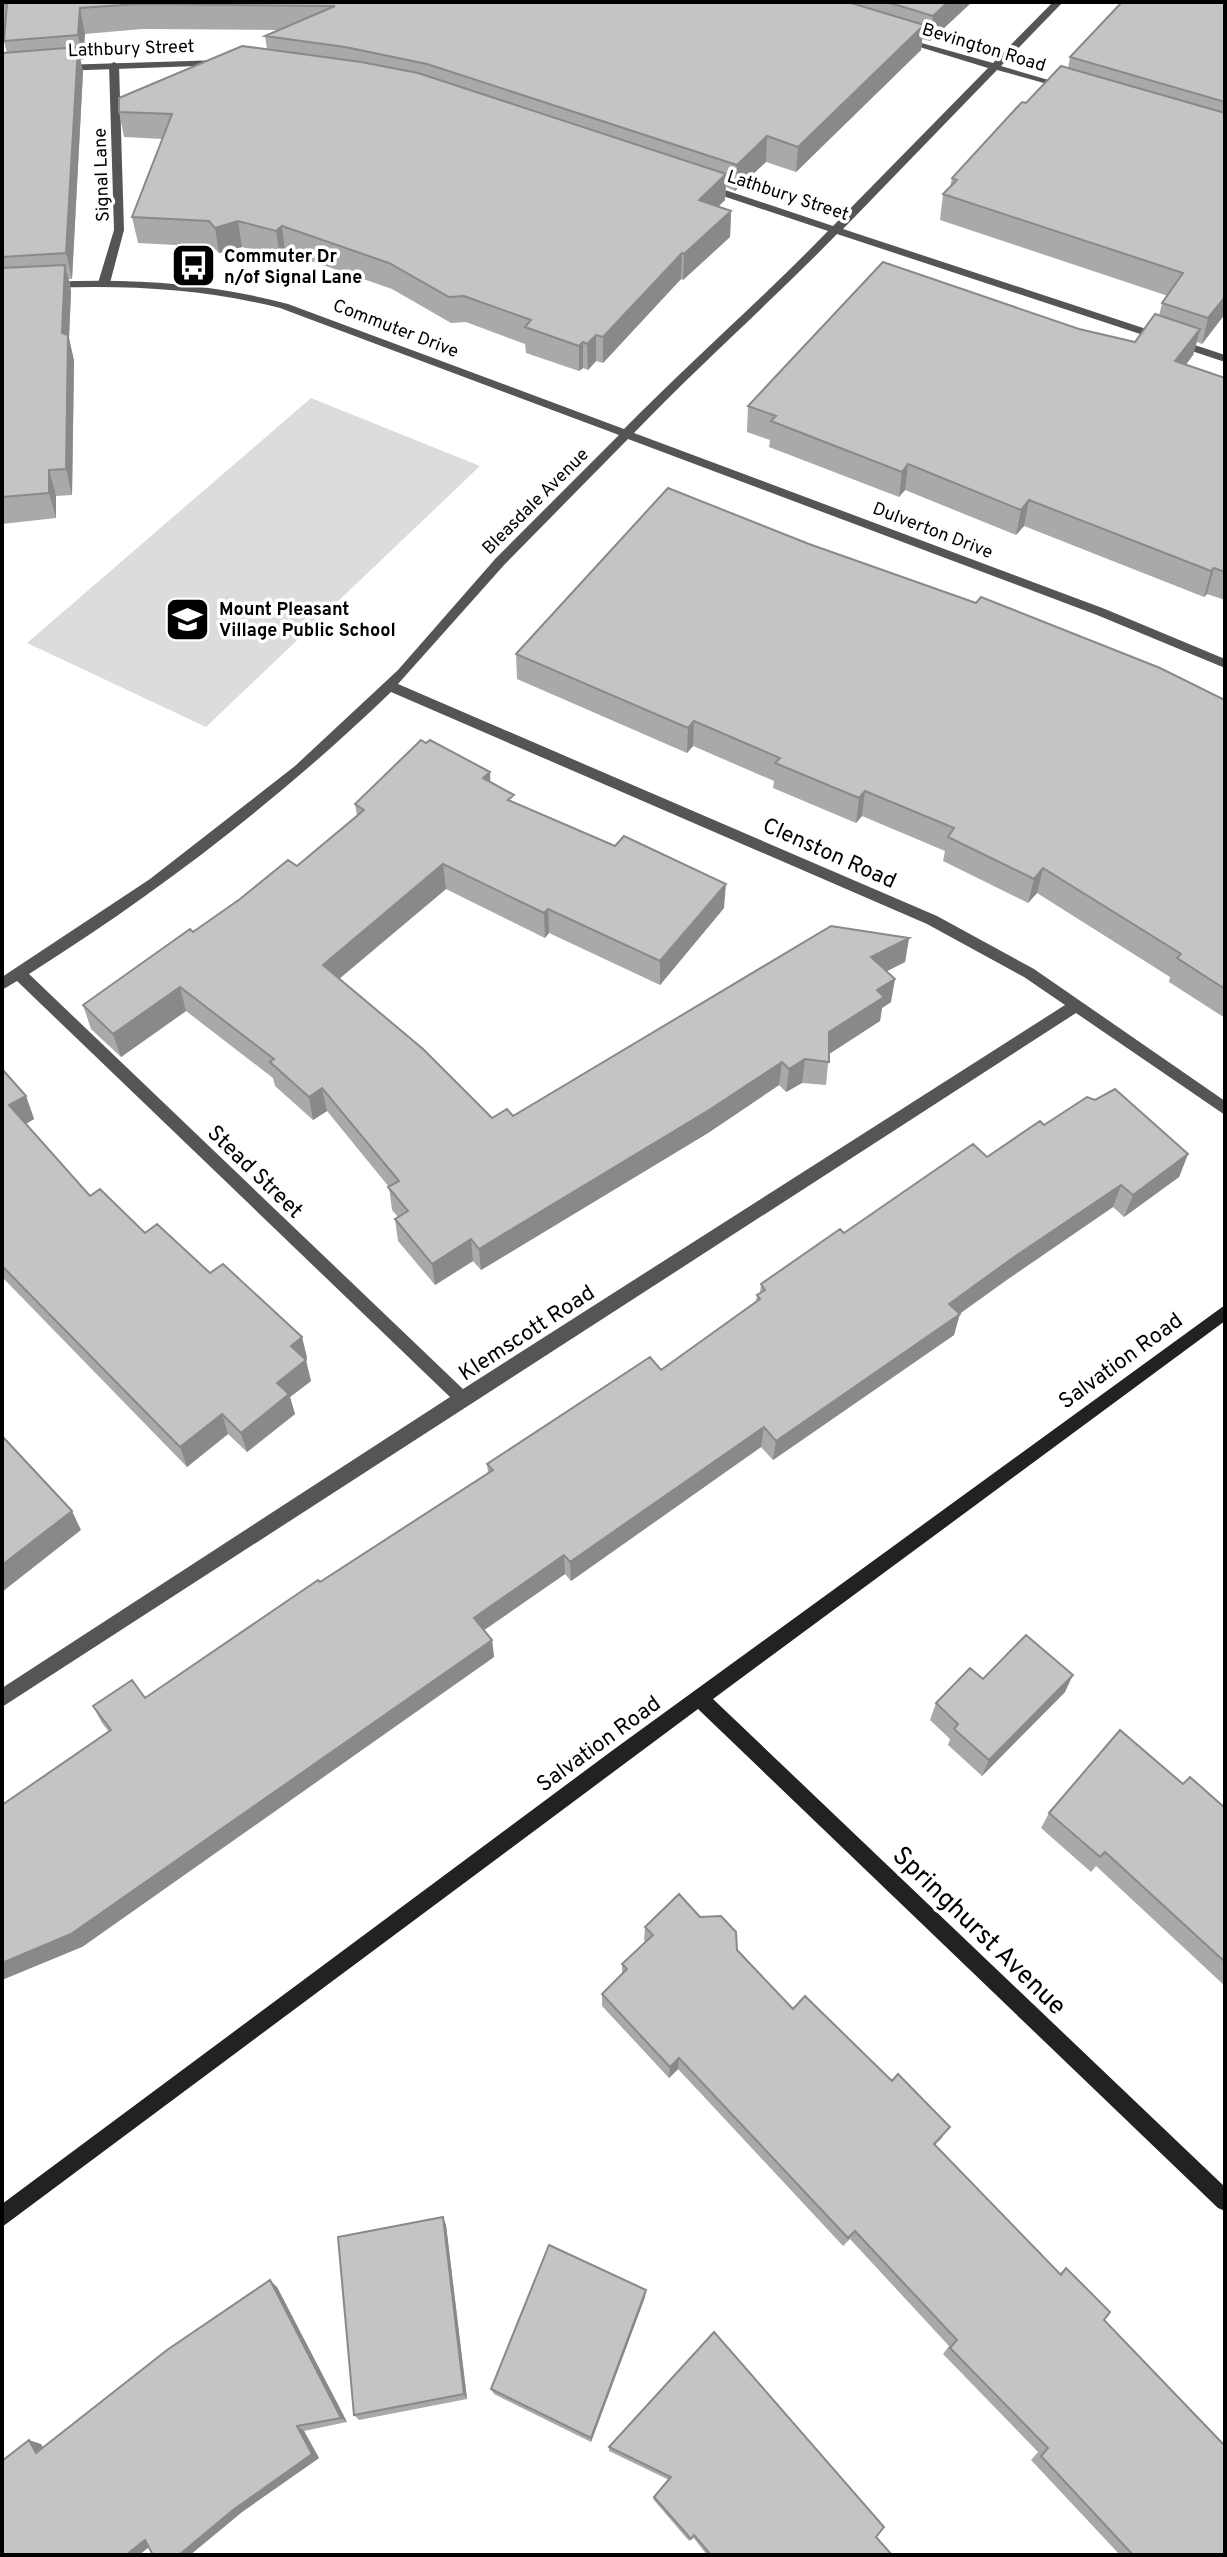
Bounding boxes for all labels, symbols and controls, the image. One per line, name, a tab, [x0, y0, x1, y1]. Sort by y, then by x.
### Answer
street label: Bevington Road	[919, 19, 1048, 78]
street label: Lathbury Street	[67, 36, 195, 63]
street label: Signal Lane	[89, 128, 116, 222]
street label: Lathbury Street	[724, 166, 851, 227]
bus stop icon: Commuter Dr n/of Signal Lane	[169, 242, 217, 290]
place label: Commuter Dr n/of Signal Lane	[224, 246, 362, 290]
street label: Commuter Drive	[329, 295, 462, 364]
street label: Bleasdale Avenue	[478, 444, 594, 560]
street label: Dulverton Drive	[869, 498, 996, 565]
school or university icon: Mount Pleasant Village Public School	[164, 595, 212, 643]
place label: Mount Pleasant Village Public School	[219, 599, 396, 643]
street label: Clenston Road	[758, 813, 900, 896]
street label: Stead Street	[201, 1120, 308, 1225]
street label: Klemscott Road	[454, 1280, 600, 1388]
street label: Salvation Road	[1054, 1308, 1189, 1416]
street label: Salvation Road	[532, 1691, 667, 1799]
street label: Springhurst Avenue	[884, 1840, 1072, 2023]

